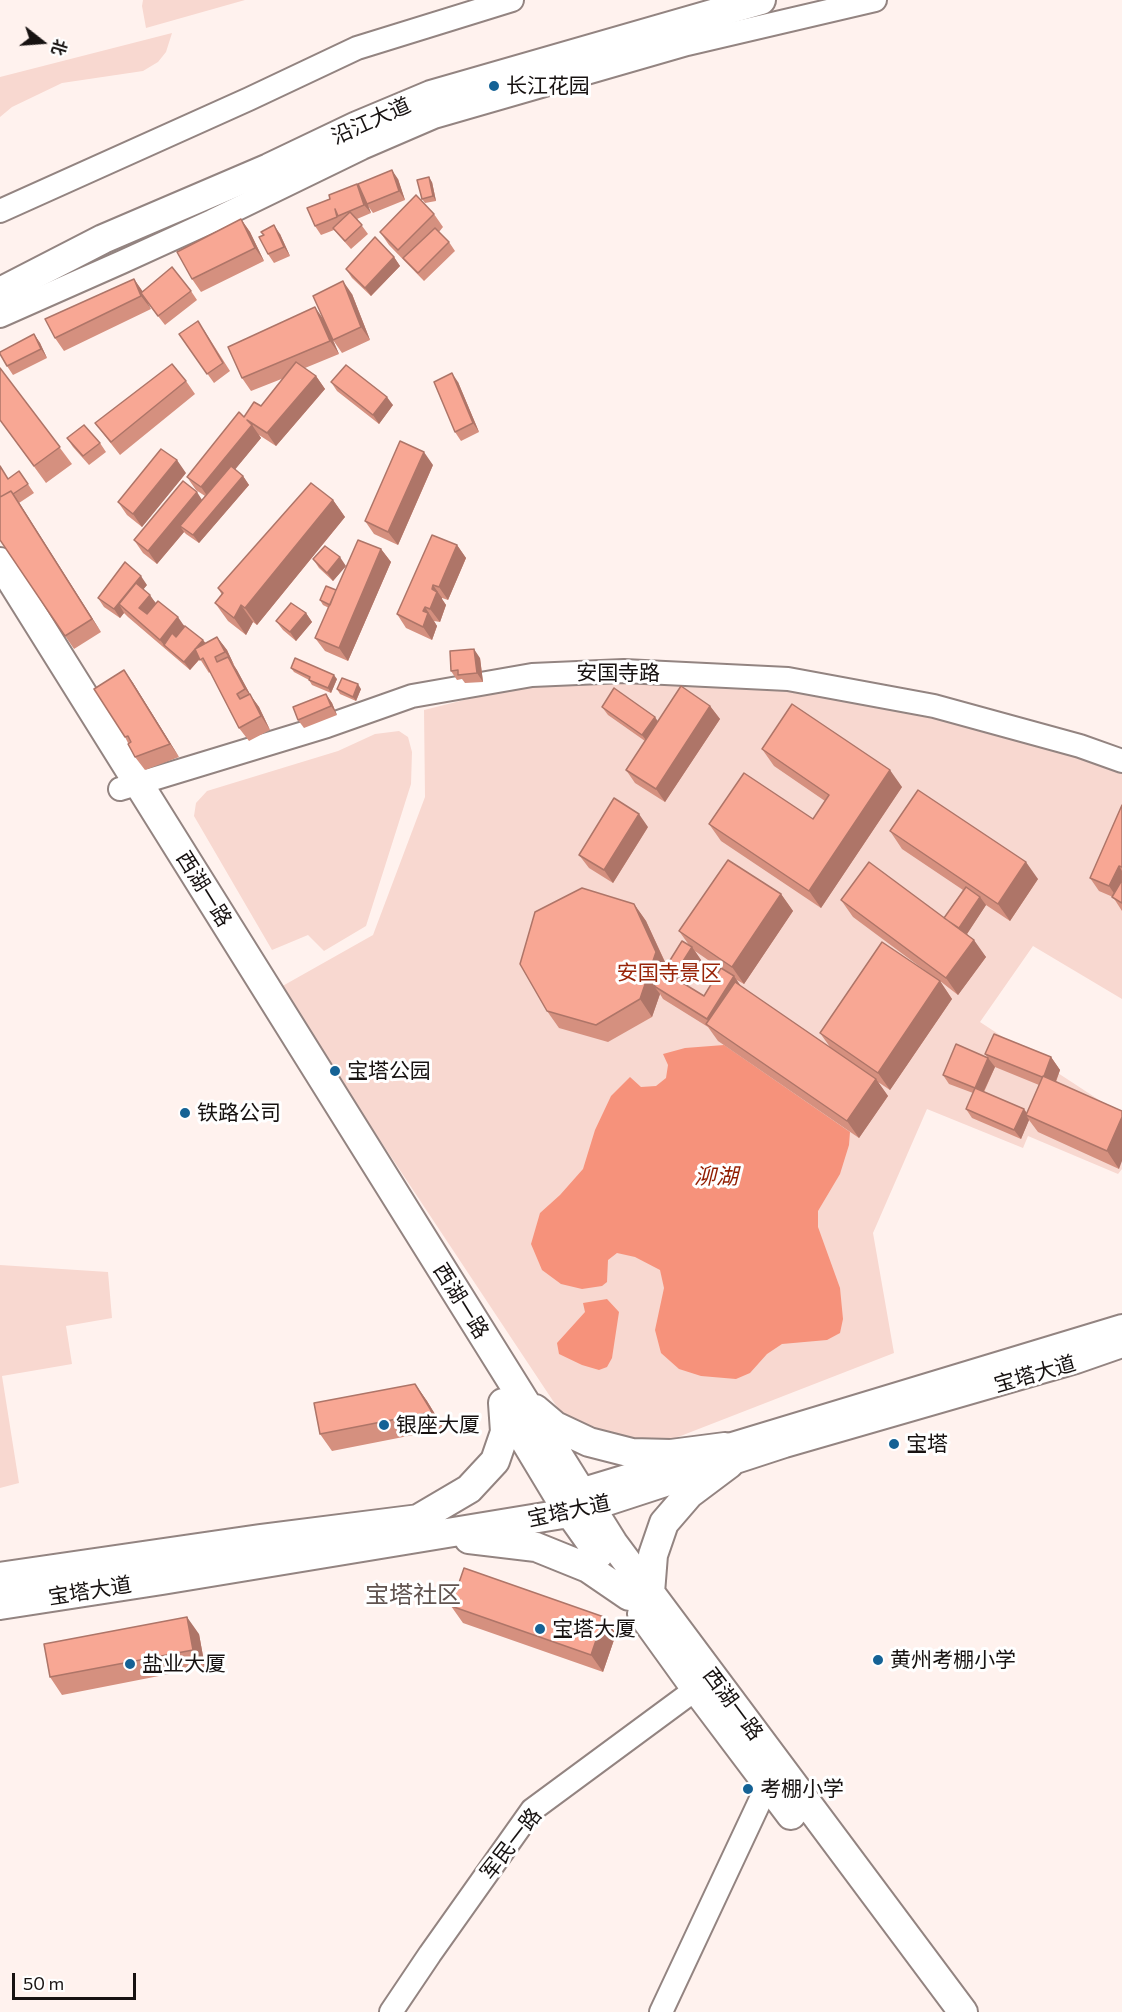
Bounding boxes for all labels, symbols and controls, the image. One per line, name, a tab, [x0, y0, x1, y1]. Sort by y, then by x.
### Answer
north arrow	[12, 12, 72, 72]
text: 北	[48, 37, 71, 58]
place label: 长江花园	[506, 73, 590, 99]
marker: 长江花园	[487, 79, 501, 93]
street label: 沿江大道	[328, 92, 414, 150]
street label: 安国寺路	[576, 660, 660, 686]
street label: 西湖一路	[171, 847, 237, 931]
park label: 安国寺景区	[617, 960, 721, 986]
place label: 宝塔公园	[347, 1058, 431, 1084]
marker: 宝塔公园	[328, 1064, 342, 1078]
place label: 铁路公司	[197, 1100, 281, 1126]
marker: 铁路公司	[178, 1106, 192, 1120]
water label: 泖湖	[694, 1164, 738, 1190]
street label: 西湖一路	[428, 1259, 494, 1343]
street label: 宝塔大道	[991, 1350, 1079, 1398]
place label: 银座大厦	[396, 1412, 480, 1438]
marker: 银座大厦	[377, 1418, 391, 1432]
place label: 宝塔	[906, 1431, 948, 1457]
marker: 宝塔	[887, 1437, 901, 1451]
street label: 宝塔大道	[525, 1490, 613, 1532]
street label: 宝塔大道	[47, 1572, 133, 1610]
district label: 宝塔社区	[365, 1581, 461, 1609]
place label: 宝塔大厦	[552, 1616, 636, 1642]
marker: 宝塔大厦	[533, 1622, 547, 1636]
place label: 黄州考棚小学	[890, 1647, 1016, 1673]
place label: 盐业大厦	[142, 1651, 226, 1677]
marker: 黄州考棚小学	[871, 1653, 885, 1667]
marker: 盐业大厦	[123, 1657, 137, 1671]
street label: 西湖一路	[698, 1663, 768, 1745]
place label: 考棚小学	[760, 1776, 844, 1802]
marker: 考棚小学	[741, 1782, 755, 1796]
street label: 军民一路	[475, 1803, 547, 1885]
scale bar	[15, 1961, 140, 1999]
text: 50 m	[23, 1972, 64, 1994]

